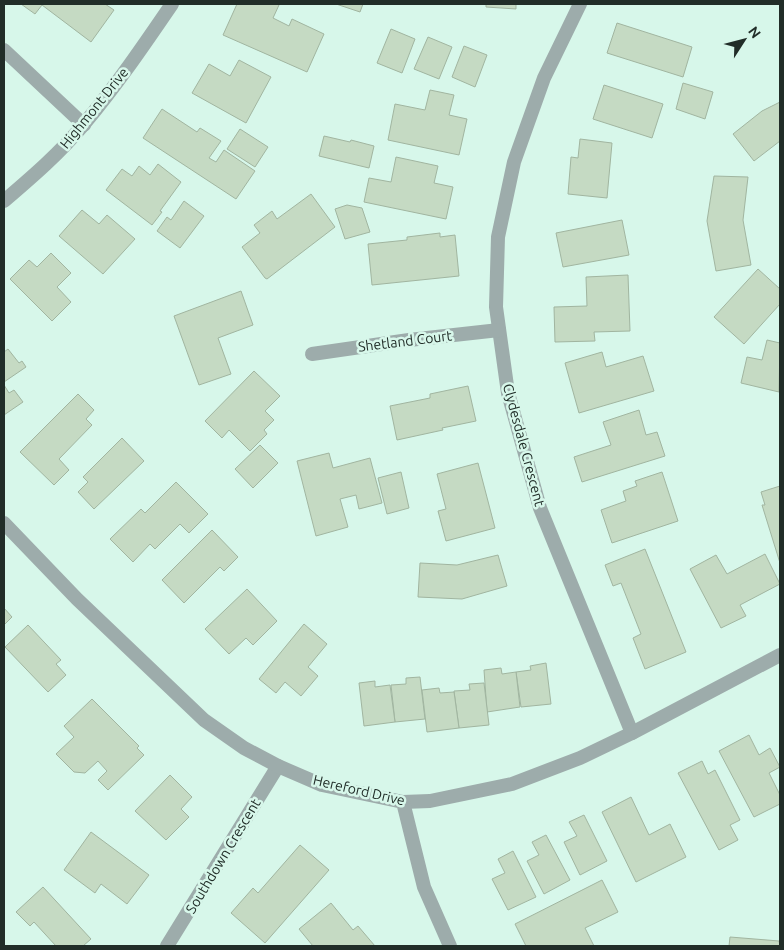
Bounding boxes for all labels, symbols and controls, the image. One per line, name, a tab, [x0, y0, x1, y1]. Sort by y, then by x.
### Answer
north arrow	[719, 15, 769, 65]
text: N	[745, 23, 764, 41]
street label: Highmont Drive	[57, 64, 131, 152]
street label: Shetland Court	[357, 327, 453, 355]
street label: Clydesdale Crescent	[500, 382, 548, 509]
street label: Hereford Drive	[311, 772, 407, 808]
street label: Southdown Crescent	[182, 795, 264, 916]

